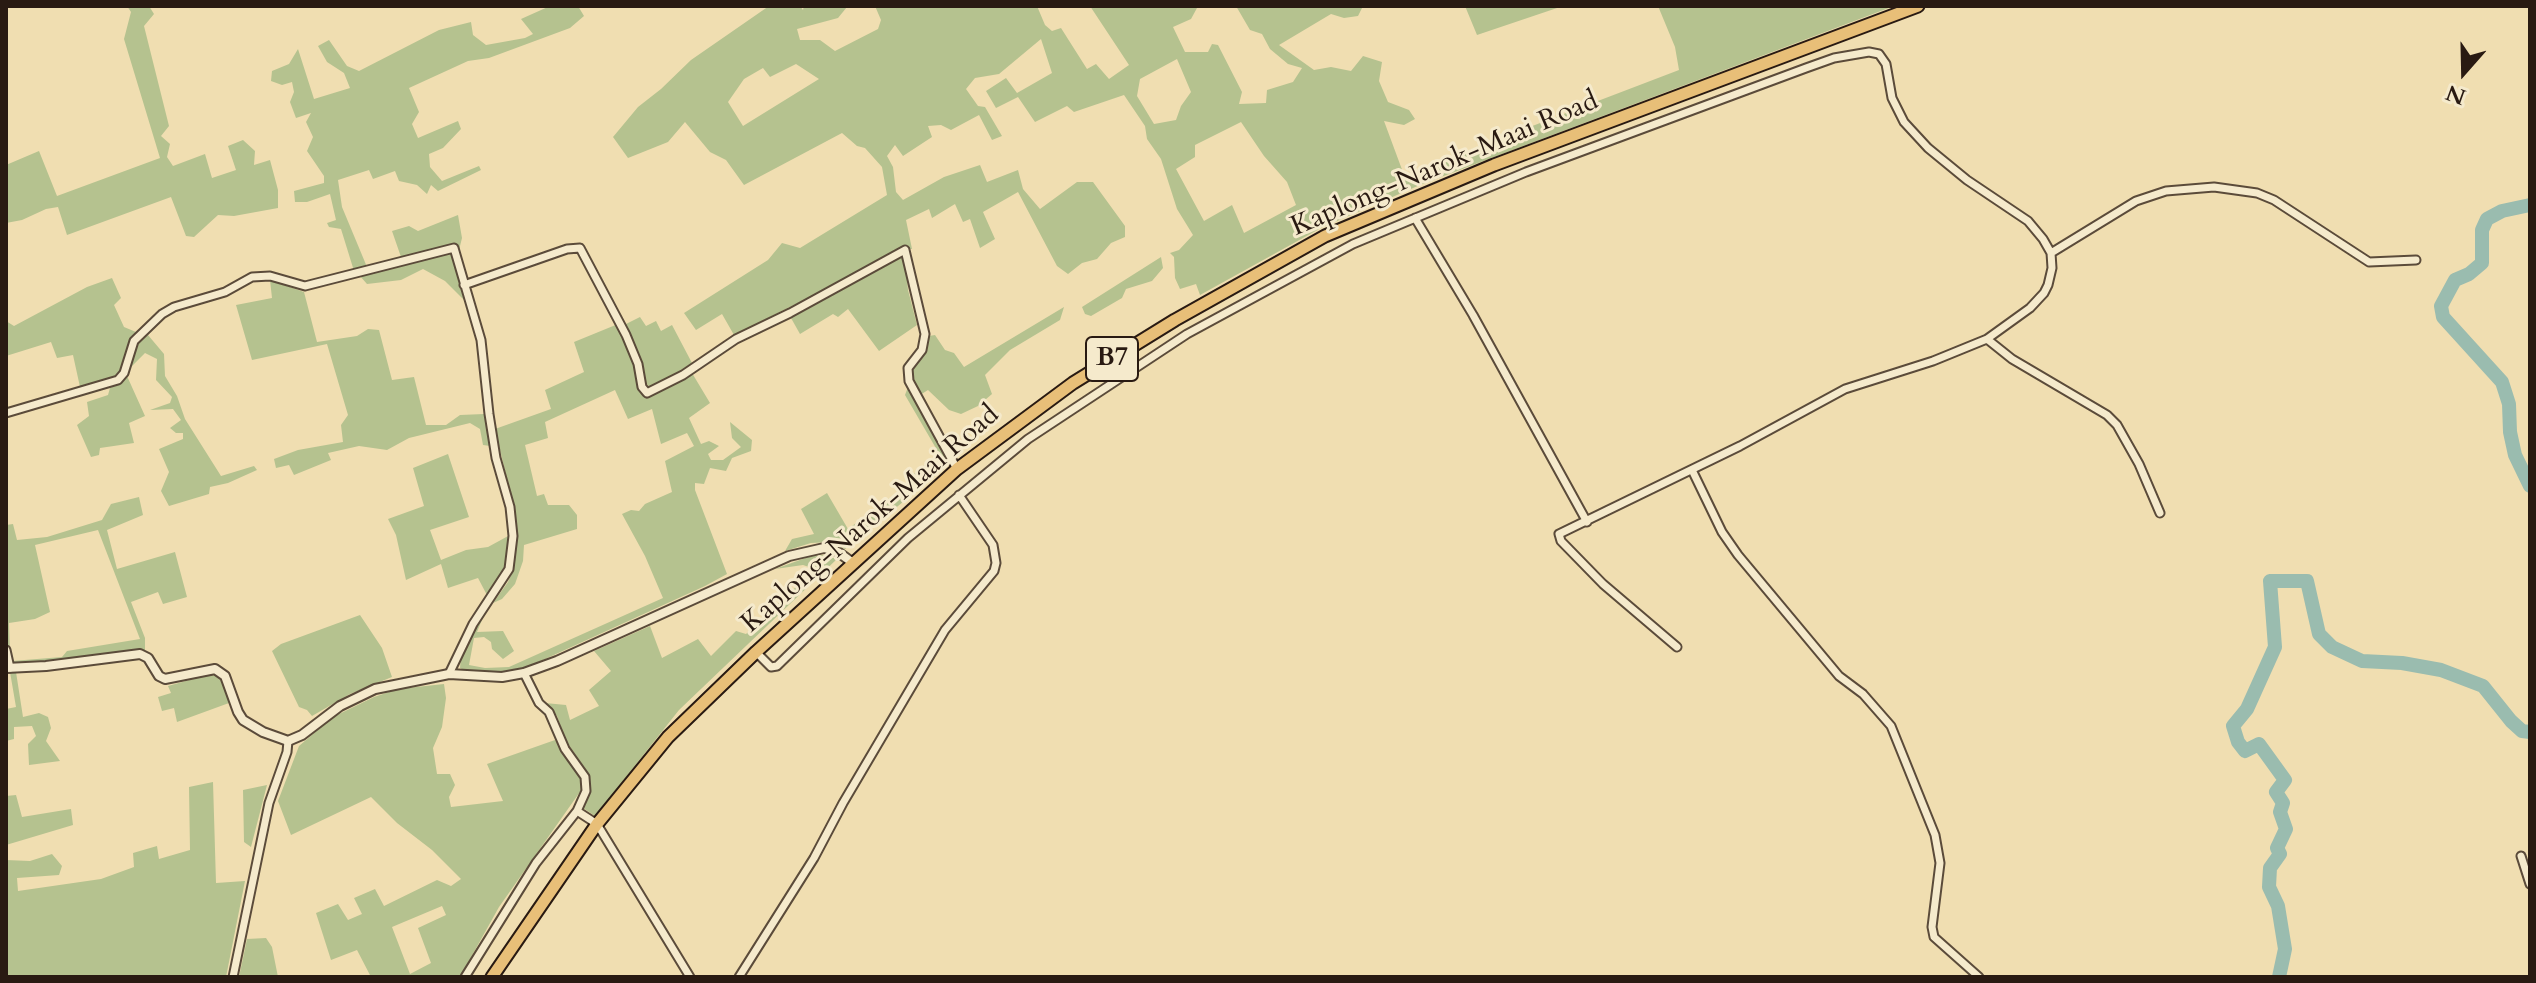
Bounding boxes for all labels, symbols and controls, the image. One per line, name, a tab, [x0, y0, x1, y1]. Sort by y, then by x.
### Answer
north arrow	[2424, 32, 2504, 112]
text: N	[2442, 77, 2470, 112]
street label: Kaplong-Narok-Maai Road	[1286, 85, 1604, 245]
road number: B7	[1086, 337, 1138, 381]
street label: Kaplong-Narok-Maai Road	[735, 399, 1007, 641]

